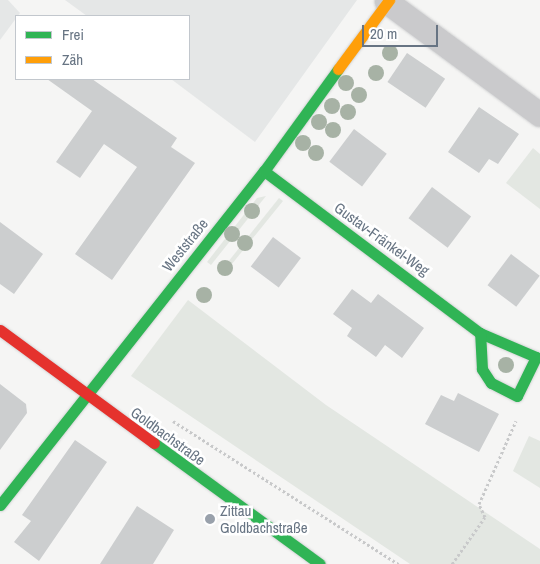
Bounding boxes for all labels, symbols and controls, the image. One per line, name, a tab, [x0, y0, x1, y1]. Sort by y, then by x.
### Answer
legend	[15, 15, 190, 80]
scale bar	[365, 15, 441, 47]
text: 20 m	[370, 23, 397, 44]
text: Frei	[62, 24, 84, 45]
text: Zäh	[62, 49, 83, 70]
street label: Gustav-Fränkel-Weg	[331, 198, 433, 280]
street label: Weststraße	[158, 215, 212, 275]
street label: Goldbachstraße	[127, 403, 209, 469]
place label: Zittau Goldbachstraße	[220, 501, 308, 536]
marker: Zittau Goldbachstraße	[204, 513, 216, 525]

